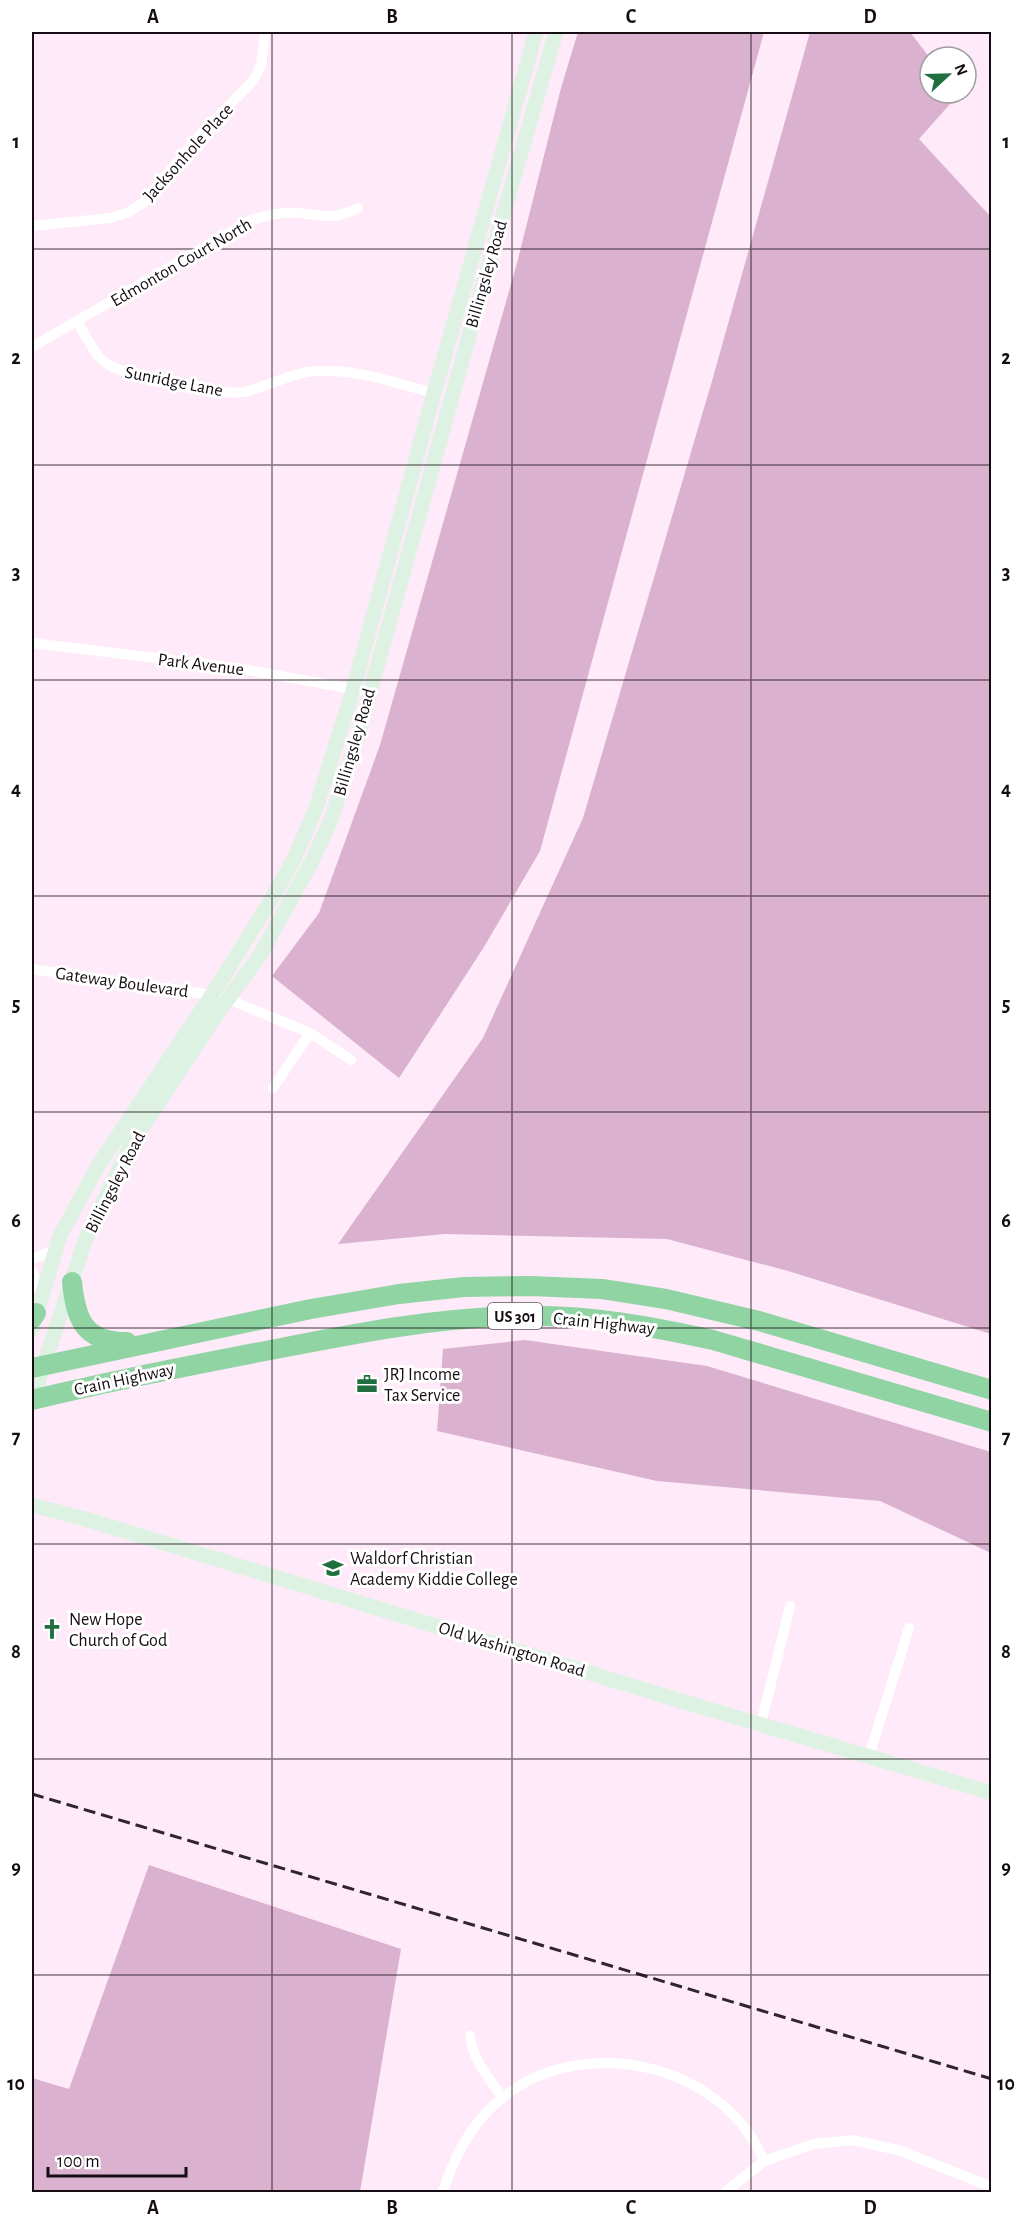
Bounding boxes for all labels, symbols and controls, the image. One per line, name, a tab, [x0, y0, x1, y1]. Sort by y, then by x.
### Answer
text: A	[147, 7, 159, 27]
text: B	[386, 7, 398, 27]
text: C	[626, 7, 637, 27]
text: D	[863, 7, 877, 27]
north arrow	[918, 45, 978, 105]
text: N	[951, 62, 970, 78]
street label: Jacksonhole Place	[140, 100, 237, 205]
text: 1	[12, 132, 20, 152]
text: 1	[1002, 132, 1010, 152]
street label: Edmonton Court North	[108, 215, 255, 310]
street label: Billingsley Road	[463, 218, 511, 330]
text: 2	[11, 348, 21, 368]
text: 2	[1001, 348, 1011, 368]
street label: Sunridge Lane	[123, 364, 224, 400]
text: 3	[12, 563, 20, 583]
text: 3	[1002, 563, 1010, 583]
street label: Park Avenue	[157, 651, 245, 679]
street label: Billingsley Road	[331, 686, 379, 798]
text: 4	[11, 779, 21, 799]
text: 4	[1001, 779, 1011, 799]
street label: Gateway Boulevard	[54, 965, 190, 1001]
text: 5	[12, 995, 20, 1015]
text: 5	[1002, 995, 1010, 1015]
street label: Billingsley Road	[83, 1129, 149, 1236]
text: 6	[11, 1211, 21, 1231]
text: 6	[1001, 1211, 1011, 1231]
road number: US 301	[488, 1303, 542, 1329]
street label: Crain Highway	[552, 1310, 656, 1338]
street label: Crain Highway	[73, 1361, 176, 1399]
place label: JRJ Income Tax Service	[384, 1366, 460, 1405]
office icon: JRJ Income Tax Service	[355, 1372, 379, 1396]
text: 7	[12, 1427, 21, 1447]
text: 7	[1002, 1427, 1011, 1447]
place label: Waldorf Christian Academy Kiddie College	[350, 1550, 518, 1589]
school or university icon: Waldorf Christian Academy Kiddie College	[321, 1556, 345, 1580]
place label: New Hope Church of God	[69, 1611, 167, 1650]
church icon: New Hope Church of God	[40, 1617, 64, 1641]
street label: Old Washington Road	[436, 1619, 587, 1681]
text: 8	[11, 1642, 21, 1662]
text: 8	[1001, 1642, 1011, 1662]
text: 9	[11, 1858, 21, 1878]
text: 9	[1001, 1858, 1011, 1878]
text: 10	[7, 2074, 25, 2094]
text: 10	[997, 2074, 1015, 2094]
scale bar	[48, 2140, 186, 2178]
text: 100 m	[57, 2153, 100, 2171]
text: A	[147, 2198, 159, 2218]
text: B	[386, 2198, 398, 2218]
text: C	[626, 2198, 637, 2218]
text: D	[863, 2198, 877, 2218]

